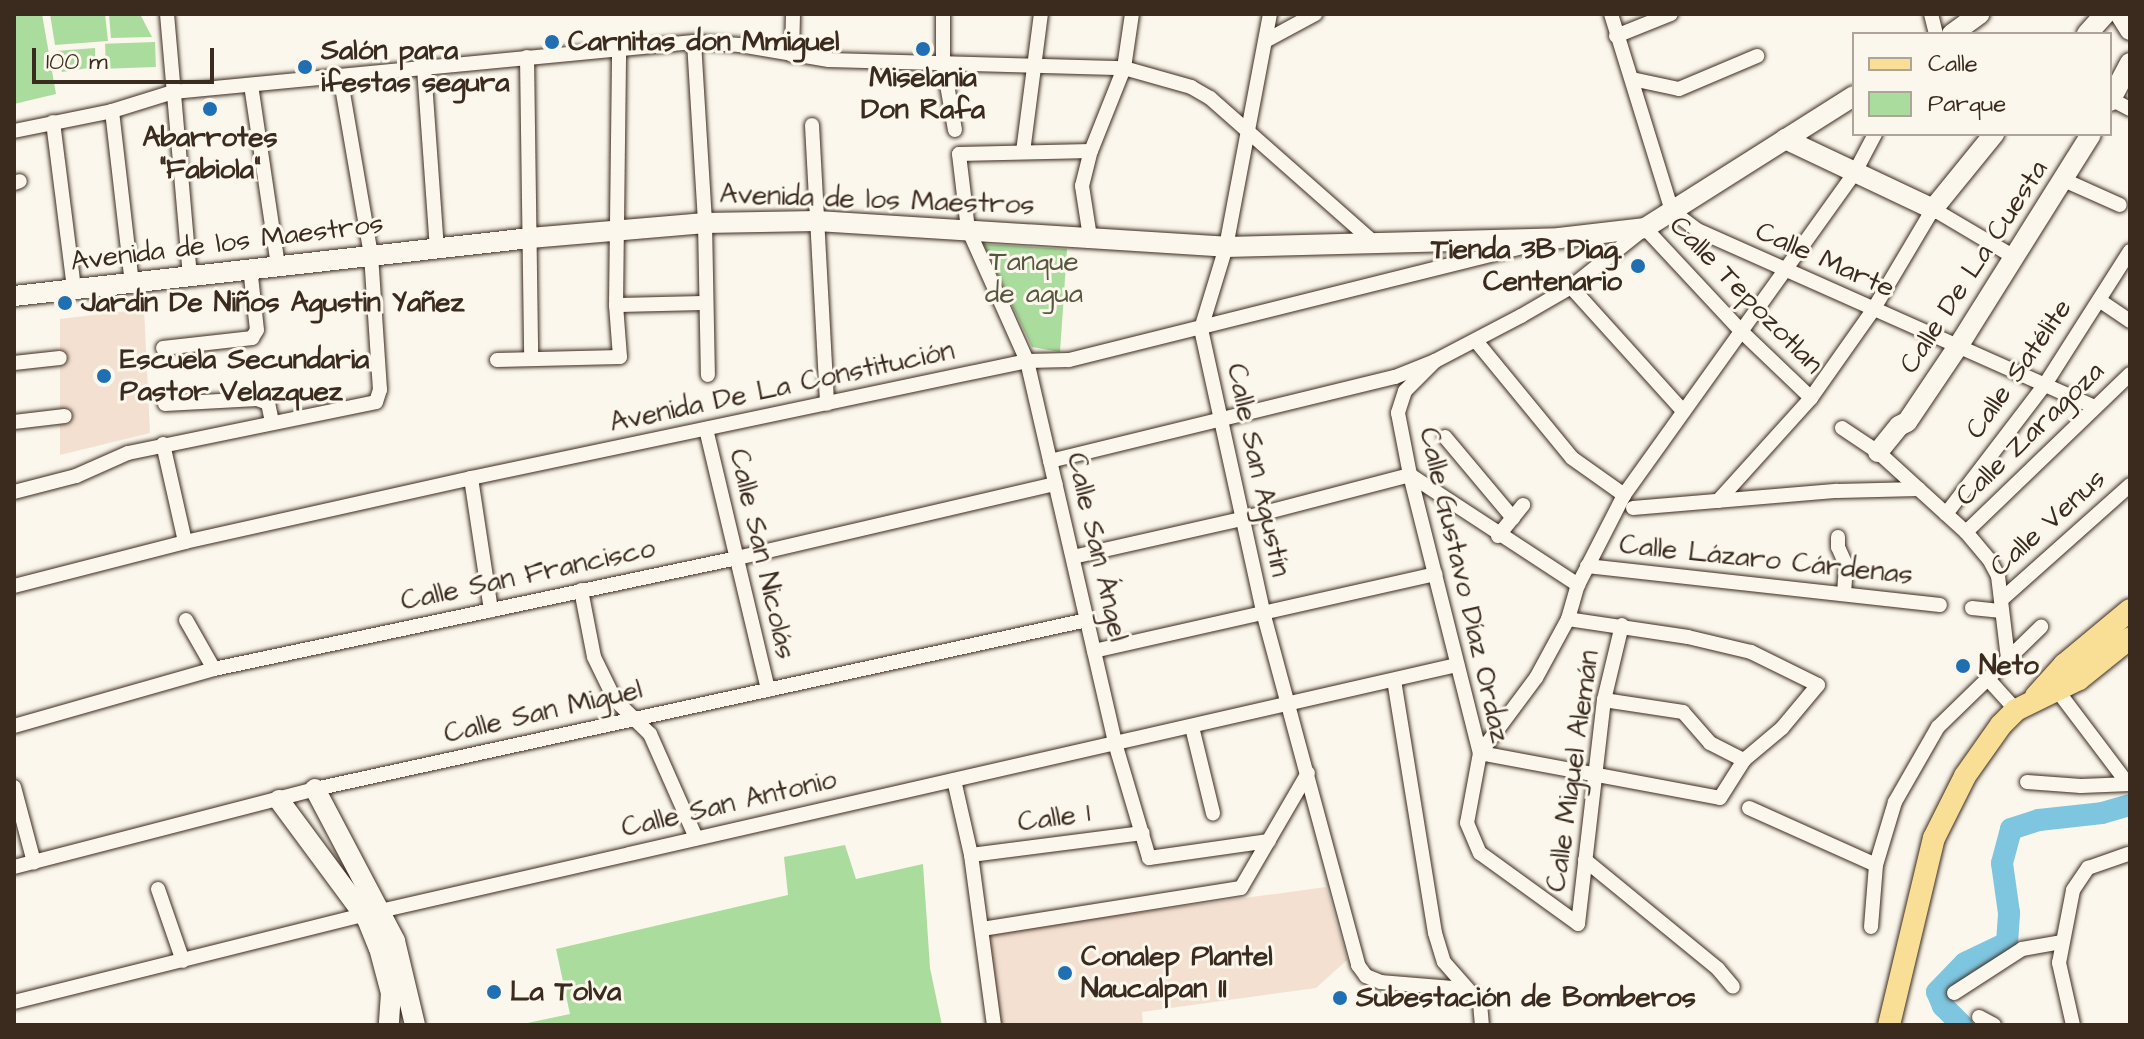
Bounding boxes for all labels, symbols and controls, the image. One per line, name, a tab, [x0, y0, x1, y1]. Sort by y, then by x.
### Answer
place label: Carnitas don Mmiguel	[568, 25, 839, 59]
scale bar	[36, 32, 218, 82]
legend	[1852, 32, 2112, 136]
marker: Carnitas don Mmiguel	[543, 33, 561, 51]
place label: Salón para ifestas segura	[321, 34, 509, 100]
marker: Miselania Don Rafa	[914, 40, 932, 58]
text: 100 m	[46, 45, 108, 79]
text: Calle	[1928, 47, 1978, 81]
marker: Salón para ifestas segura	[296, 58, 314, 76]
place label: Miselania Don Rafa	[861, 61, 985, 127]
text: Parque	[1928, 87, 2006, 121]
marker: Abarrotes "Fabiola"	[201, 100, 219, 118]
place label: Abarrotes "Fabiola"	[142, 121, 278, 187]
street label: Calle De La Cuesta	[1893, 154, 2055, 380]
street label: Avenida de los Maestros	[719, 178, 1035, 222]
street label: Avenida de los Maestros	[69, 207, 385, 279]
street label: Calle Tepozotlan	[1662, 209, 1830, 381]
street label: Calle Marte	[1750, 214, 1900, 306]
place label: Tienda 3B Diag. Centenario	[1431, 233, 1622, 299]
park label: Tanque de agua	[985, 245, 1083, 311]
marker: Tienda 3B Diag. Centenario	[1629, 257, 1647, 275]
place label: Jardin De Niños Agustin Yañez	[81, 286, 464, 320]
street label: Calle Satélite	[1958, 293, 2080, 445]
marker: Jardin De Niños Agustin Yañez	[56, 294, 74, 312]
street label: Avenida De La Constitución	[607, 334, 957, 440]
place label: Escuela Secundaria Pastor Velazquez	[120, 343, 369, 409]
street label: Calle Zaragoza	[1949, 355, 2111, 513]
street label: Calle San Agustín	[1219, 360, 1297, 580]
marker: Escuela Secundaria Pastor Velazquez	[95, 367, 113, 385]
street label: Calle Gustavo Díaz Ordaz	[1411, 424, 1517, 746]
street label: Calle San Nicolás	[721, 446, 803, 662]
street label: Calle San Ángel	[1059, 449, 1135, 645]
street label: Calle Venus	[1983, 462, 2113, 584]
street label: Calle Lázaro Cárdenas	[1618, 528, 1914, 592]
street label: Calle San Francisco	[398, 532, 658, 618]
street label: Calle Miguel Alemán	[1539, 648, 1607, 894]
place label: Neto	[1979, 649, 2039, 683]
marker: Neto	[1954, 657, 1972, 675]
street label: Calle San Miguel	[441, 673, 645, 751]
street label: Calle San Antonio	[618, 763, 840, 845]
street label: Calle 1	[1016, 796, 1092, 840]
place label: Conalep Plantel Naucalpan II	[1081, 940, 1273, 1006]
marker: Conalep Plantel Naucalpan II	[1056, 964, 1074, 982]
place label: La Tolva	[510, 975, 621, 1009]
place label: Subestación de Bomberos	[1356, 981, 1696, 1015]
marker: La Tolva	[485, 983, 503, 1001]
marker: Subestación de Bomberos	[1331, 989, 1349, 1007]

